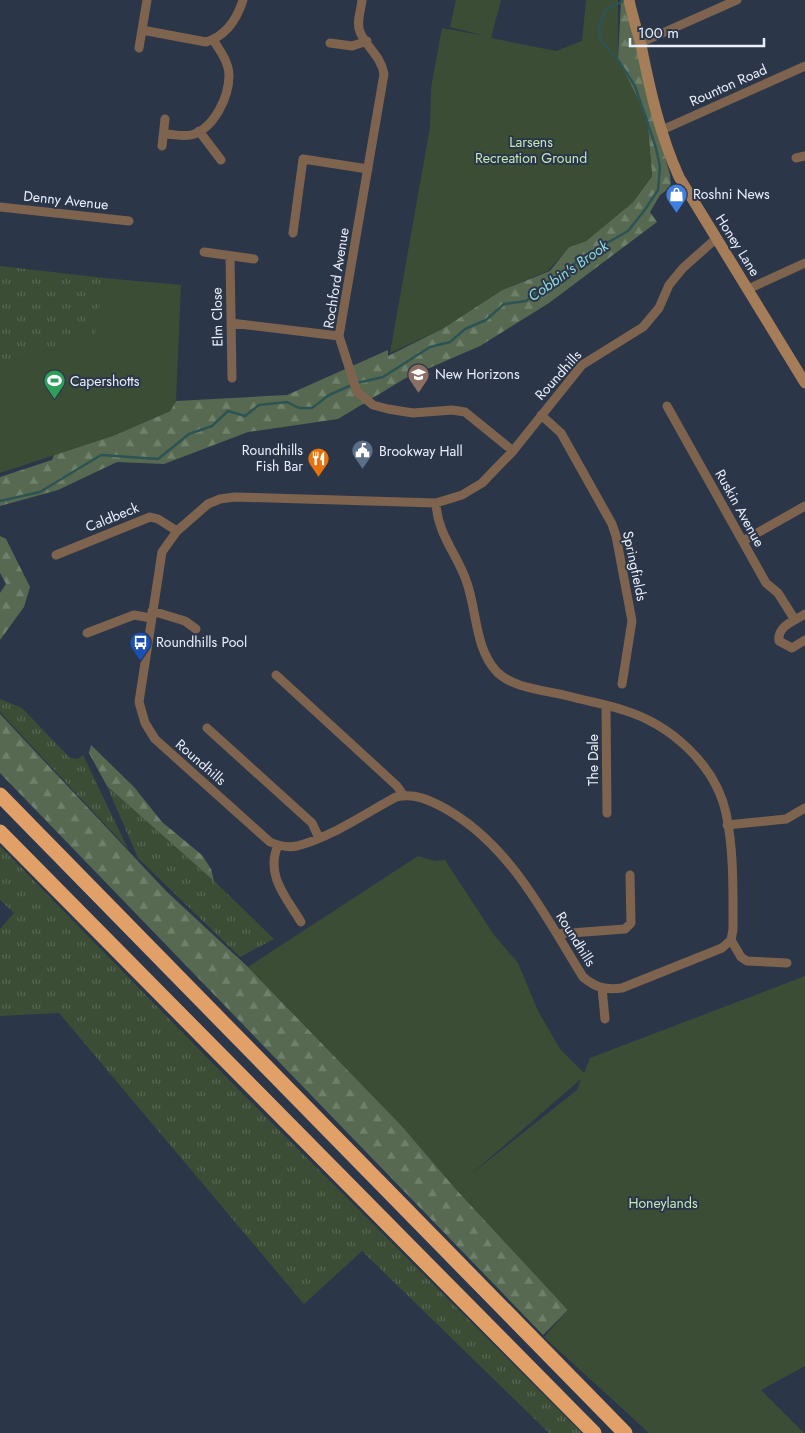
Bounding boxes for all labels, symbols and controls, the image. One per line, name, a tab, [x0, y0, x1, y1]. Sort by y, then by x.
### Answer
scale bar	[630, 15, 764, 47]
text: 100 m	[638, 22, 679, 44]
street label: Rounton Road	[686, 59, 770, 111]
park label: Larsens Recreation Ground	[475, 132, 587, 168]
shop icon: Roshni News	[665, 182, 689, 213]
place label: Roshni News	[693, 184, 770, 204]
street label: Denny Avenue	[23, 186, 109, 214]
street label: Honey Lane	[711, 210, 765, 280]
street label: Rochford Avenue	[318, 226, 354, 330]
water label: Cobbin's Brook	[523, 235, 613, 307]
street label: Elm Close	[206, 287, 228, 347]
street label: Roundhills	[530, 345, 586, 404]
school or university icon: New Horizons	[407, 362, 431, 393]
place label: New Horizons	[435, 364, 520, 384]
sports icon: Capershotts	[42, 369, 66, 400]
place label: Capershotts	[70, 371, 140, 391]
public building icon: Brookway Hall	[351, 439, 375, 470]
place label: Roundhills Fish Bar	[242, 440, 303, 476]
place label: Brookway Hall	[379, 441, 463, 461]
restaurant icon: Roundhills Fish Bar	[307, 446, 331, 477]
street label: Ruskin Avenue	[710, 466, 770, 550]
street label: Caldbeck	[82, 497, 142, 537]
street label: Springfields	[618, 529, 652, 603]
bus stop icon: Roundhills Pool	[128, 630, 152, 661]
place label: Roundhills Pool	[156, 632, 247, 652]
street label: Roundhills	[171, 734, 231, 790]
street label: The Dale	[583, 734, 603, 786]
street label: Roundhills	[551, 908, 601, 971]
park label: Honeylands	[628, 1193, 698, 1213]

